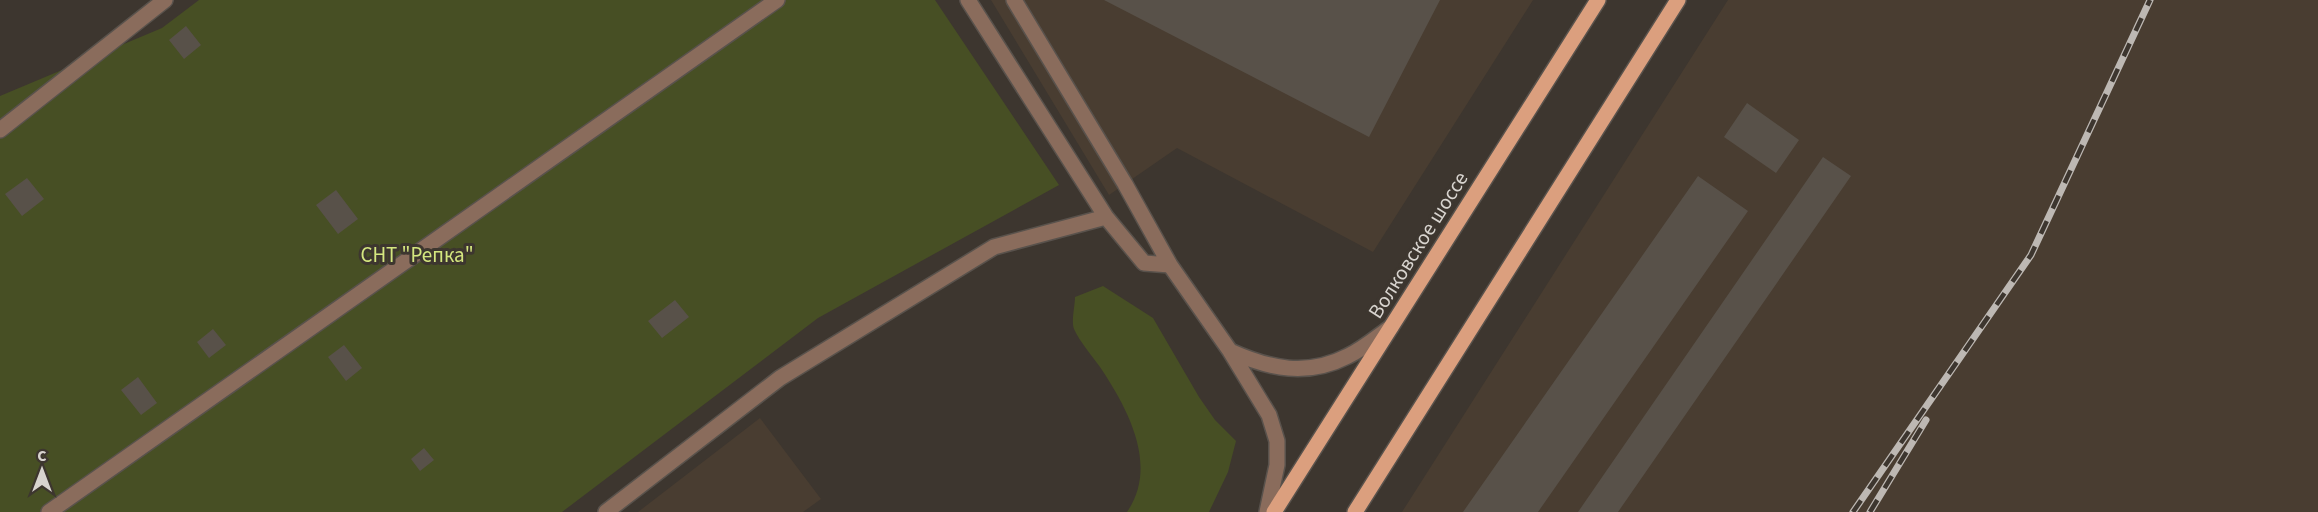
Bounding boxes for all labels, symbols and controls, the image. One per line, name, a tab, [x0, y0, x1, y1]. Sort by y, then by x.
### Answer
street label: Волковское шоссе	[1361, 166, 1475, 324]
park label: СНТ "Репка"	[360, 240, 474, 270]
north arrow	[12, 440, 72, 500]
text: С	[37, 445, 47, 467]

